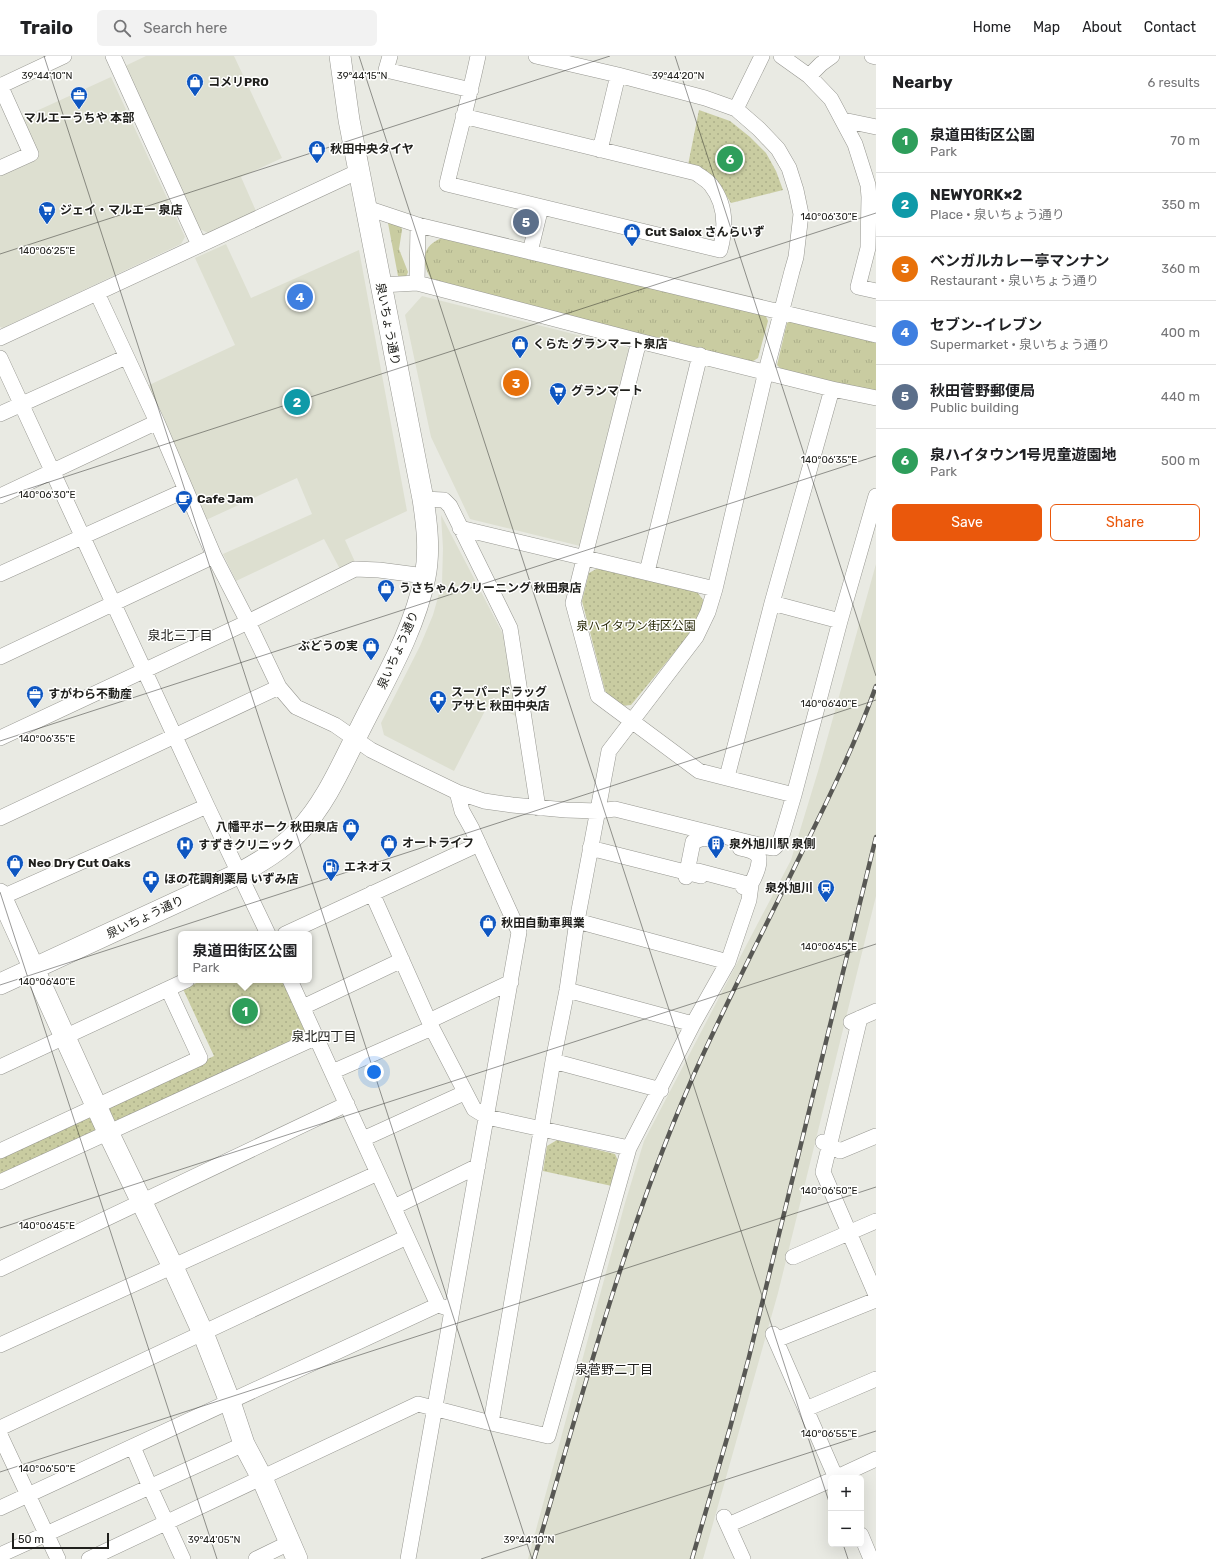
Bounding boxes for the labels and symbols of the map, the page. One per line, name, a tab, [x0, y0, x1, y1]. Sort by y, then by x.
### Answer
text: 39°44'10"N	[21, 70, 73, 82]
text: 39°44'15"N	[337, 70, 387, 82]
text: 39°44'20"N	[652, 70, 704, 82]
shop icon: コメリPRO	[185, 72, 205, 97]
place label: コメリPRO	[208, 75, 269, 89]
office icon: マルエーうちや 本部	[69, 85, 89, 110]
place label: マルエーうちや 本部	[24, 111, 134, 125]
shop icon: 秋田中央タイヤ	[307, 139, 327, 164]
place label: 秋田中央タイヤ	[330, 142, 414, 156]
pin: 6	[717, 144, 743, 174]
supermarket icon: ジェイ・マルエー 泉店	[37, 200, 57, 225]
place label: ジェイ・マルエー 泉店	[60, 203, 183, 217]
pin: 5	[513, 207, 539, 237]
text: 140°06'30"E	[800, 211, 858, 223]
shop icon: Cut Salox さんらいず	[622, 222, 642, 247]
place label: Cut Salox さんらいず	[645, 225, 764, 239]
text: 140°06'25"E	[19, 245, 75, 257]
street label: 泉いちょう通り	[373, 281, 403, 367]
pin: 4	[287, 282, 313, 312]
shop icon: くらた グランマート泉店	[510, 334, 530, 359]
place label: くらた グランマート泉店	[533, 337, 668, 351]
pin: 3	[503, 368, 529, 398]
supermarket icon: グランマート	[548, 381, 568, 406]
place label: グランマート	[571, 384, 643, 398]
pin: 2	[284, 387, 310, 417]
text: 140°06'35"E	[801, 454, 857, 466]
text: 140°06'30"E	[18, 489, 76, 501]
cafe icon: Cafe Jam	[174, 489, 194, 514]
place label: Cafe Jam	[197, 492, 253, 506]
shop icon: うさちゃんクリーニング 秋田泉店	[376, 578, 396, 603]
place label: うさちゃんクリーニング 秋田泉店	[399, 581, 582, 595]
street label: 泉いちょう通り	[375, 609, 421, 691]
park label: 泉ハイタウン街区公園	[576, 619, 696, 633]
district label: 泉北三丁目	[147, 628, 213, 643]
shop icon: ぶどうの実	[361, 636, 381, 661]
place label: ぶどうの実	[298, 639, 358, 653]
office icon: すがわら不動産	[25, 684, 45, 709]
place label: スーパードラッグ アサヒ 秋田中央店	[451, 685, 550, 713]
place label: すがわら不動産	[48, 687, 132, 701]
pharmacy icon: スーパードラッグ アサヒ 秋田中央店	[428, 689, 448, 714]
text: 140°06'40"E	[801, 698, 857, 710]
text: 140°06'35"E	[19, 733, 75, 745]
shop icon: 八幡平ポーク 秋田泉店	[341, 817, 361, 842]
place label: 八幡平ポーク 秋田泉店	[215, 820, 338, 834]
shop icon: オートライフ	[379, 833, 399, 858]
building icon: 泉外旭川駅 泉側	[706, 834, 726, 859]
hospital icon: すずきクリニック	[175, 835, 195, 860]
place label: オートライフ	[402, 836, 474, 850]
place label: 泉外旭川駅 泉側	[729, 837, 816, 851]
place label: すずきクリニック	[198, 838, 294, 852]
shop icon: Neo Dry Cut Oaks	[5, 853, 25, 878]
place label: Neo Dry Cut Oaks	[28, 856, 131, 870]
fuel station icon: エネオス	[321, 857, 341, 882]
place label: エネオス	[344, 860, 392, 874]
pharmacy icon: ほの花調剤薬局 いずみ店	[141, 869, 161, 894]
place label: ほの花調剤薬局 いずみ店	[164, 872, 299, 886]
station icon: 泉外旭川	[816, 878, 836, 903]
place label: 泉外旭川	[765, 881, 813, 895]
street label: 泉いちょう通り	[104, 893, 186, 941]
shop icon: 秋田自動車興業	[478, 913, 498, 938]
place label: 秋田自動車興業	[501, 916, 585, 930]
text: 140°06'45"E	[801, 941, 857, 953]
text: 140°06'40"E	[19, 976, 75, 988]
pin: 1	[232, 996, 258, 1026]
district label: 泉北四丁目	[291, 1029, 357, 1044]
your location	[364, 1062, 384, 1082]
text: 140°06'50"E	[800, 1185, 858, 1197]
text: 140°06'45"E	[19, 1220, 75, 1232]
district label: 泉菅野二丁目	[575, 1362, 653, 1377]
text: 140°06'55"E	[801, 1428, 857, 1440]
text: 140°06'50"E	[18, 1463, 76, 1475]
scale bar	[12, 1531, 109, 1550]
text: 39°44'05"N	[188, 1534, 240, 1546]
text: 39°44'10"N	[503, 1534, 555, 1546]

